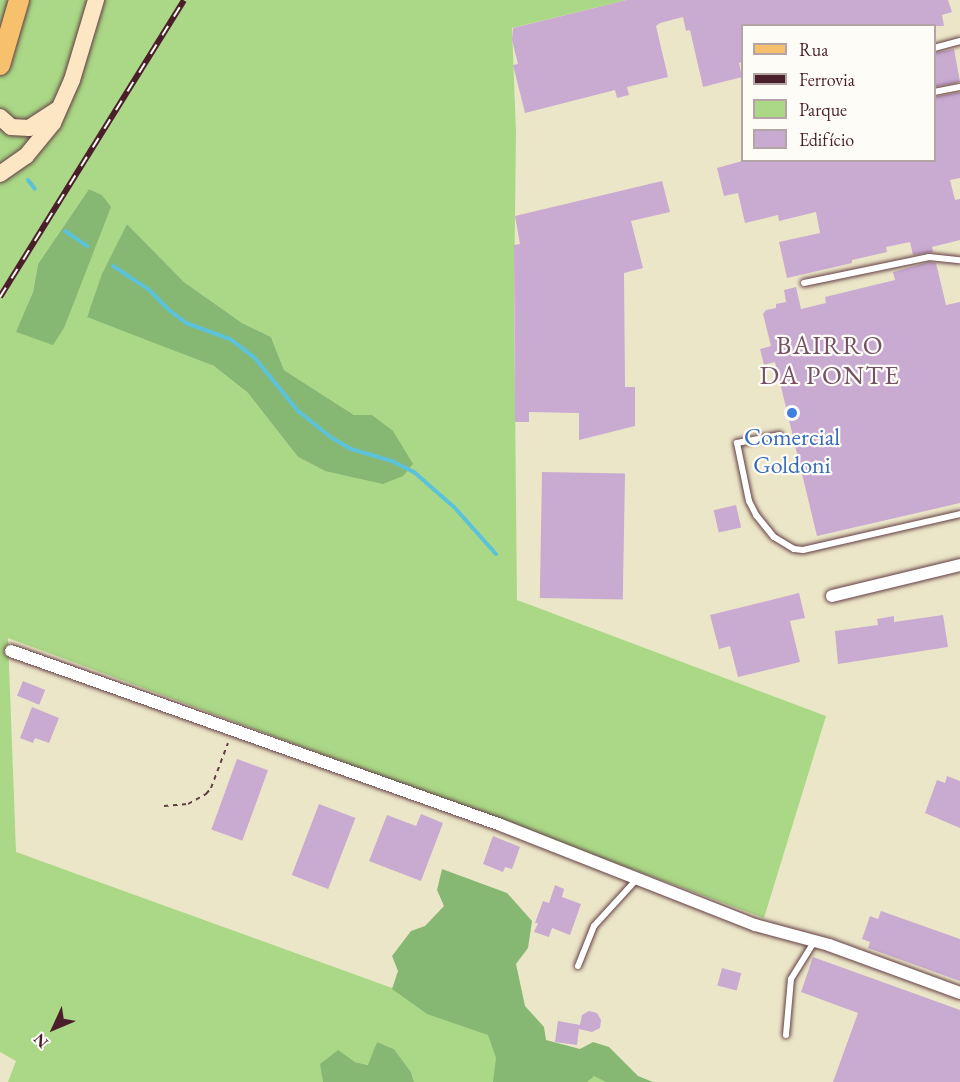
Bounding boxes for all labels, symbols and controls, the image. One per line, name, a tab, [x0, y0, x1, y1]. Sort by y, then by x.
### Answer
legend	[741, 24, 936, 162]
text: Rua	[799, 38, 829, 61]
text: Ferrovia	[799, 68, 855, 91]
text: Parque	[799, 98, 847, 121]
text: Edifício	[799, 128, 854, 151]
district label: BAIRRO DA PONTE	[760, 330, 900, 392]
marker: Comercial Goldoni	[785, 406, 799, 420]
place label: Comercial Goldoni	[744, 423, 840, 479]
north arrow	[24, 998, 84, 1058]
text: N	[29, 1029, 53, 1053]

